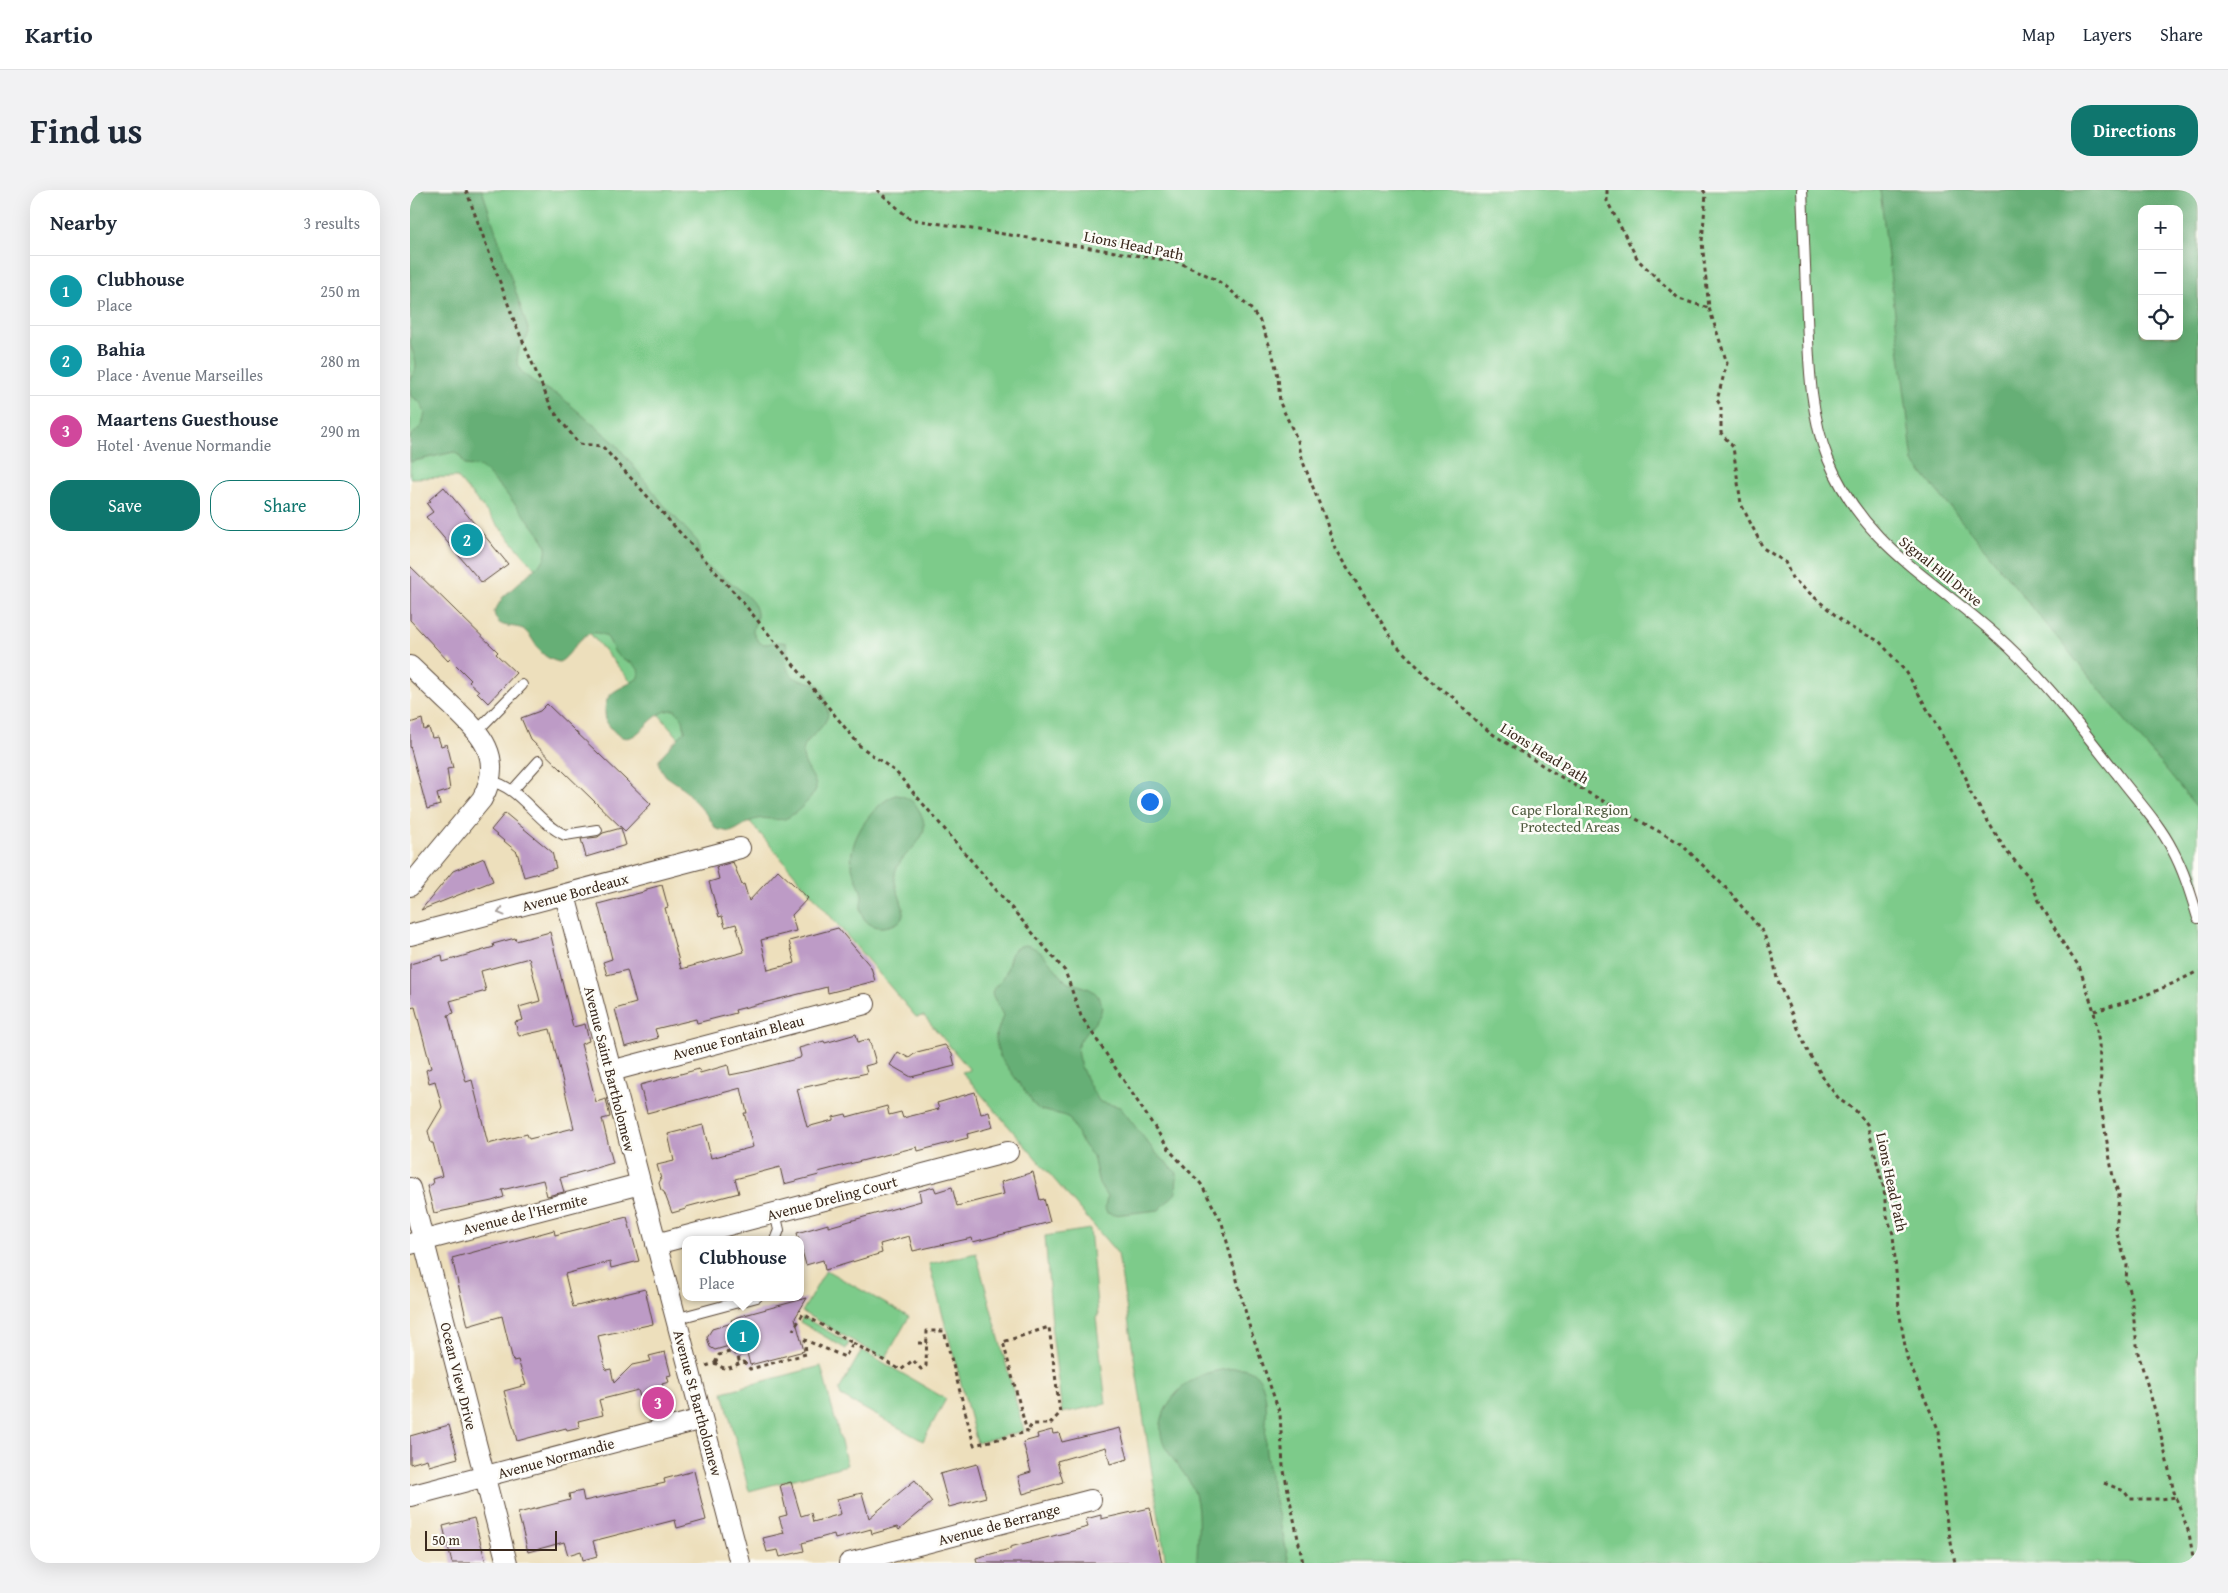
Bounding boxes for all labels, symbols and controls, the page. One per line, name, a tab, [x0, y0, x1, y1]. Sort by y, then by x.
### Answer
text: Kartio	[25, 17, 93, 52]
text: Map	[2022, 21, 2055, 48]
text: Layers	[2083, 21, 2132, 48]
text: Share	[2160, 21, 2203, 48]
text: Find us	[30, 105, 143, 156]
button: Directions	[2071, 105, 2198, 156]
map controls	[2138, 205, 2183, 340]
button: +	[2138, 205, 2183, 250]
text: Nearby	[50, 207, 117, 238]
text: 3 results	[303, 211, 360, 235]
street label: Lions Head Path	[1082, 225, 1186, 265]
button: −	[2138, 250, 2183, 295]
text: Clubhouse	[97, 265, 185, 293]
text: 1	[62, 279, 70, 303]
text: 250 m	[320, 279, 360, 303]
text: Place	[97, 293, 132, 317]
button: locate	[2138, 295, 2183, 340]
text: Bahia	[97, 335, 145, 363]
text: 2	[62, 349, 70, 373]
text: 280 m	[320, 349, 360, 373]
text: Place · Avenue Marseilles	[97, 363, 263, 387]
text: Maartens Guesthouse	[97, 405, 279, 433]
text: 3	[62, 419, 70, 443]
text: 290 m	[320, 419, 360, 443]
text: Hotel · Avenue Normandie	[97, 433, 271, 457]
button: Save	[50, 480, 200, 531]
button: Share	[210, 480, 360, 531]
pin: 2	[451, 521, 483, 559]
street label: Signal Hill Drive	[1895, 531, 1987, 611]
street label: Lions Head Path	[1497, 717, 1594, 789]
your location	[1137, 789, 1163, 815]
park label: Cape Floral Region Protected Areas	[1512, 799, 1629, 837]
street label: Avenue Bordeaux	[519, 868, 631, 916]
one-way arrow	[497, 906, 506, 916]
street label: Avenue Saint Bartholomew	[579, 984, 641, 1154]
street label: Avenue Fontain Bleau	[670, 1009, 807, 1065]
street label: Lions Head Path	[1871, 1130, 1913, 1234]
street label: Avenue Dreling Court	[764, 1170, 900, 1226]
street label: Avenue de l'Hermite	[460, 1188, 590, 1240]
popup	[682, 1236, 804, 1301]
text: Clubhouse	[699, 1243, 787, 1271]
text: Place	[699, 1271, 734, 1295]
pin: 1	[727, 1317, 759, 1355]
street label: Ocean View Drive	[435, 1320, 483, 1432]
street label: Avenue St Bartholomew	[668, 1328, 728, 1479]
pin: 3	[642, 1384, 674, 1422]
street label: Avenue Normandie	[495, 1432, 617, 1484]
street label: Avenue de Berrange	[936, 1498, 1062, 1550]
scale bar	[425, 1528, 558, 1551]
text: 50 m	[432, 1530, 460, 1550]

